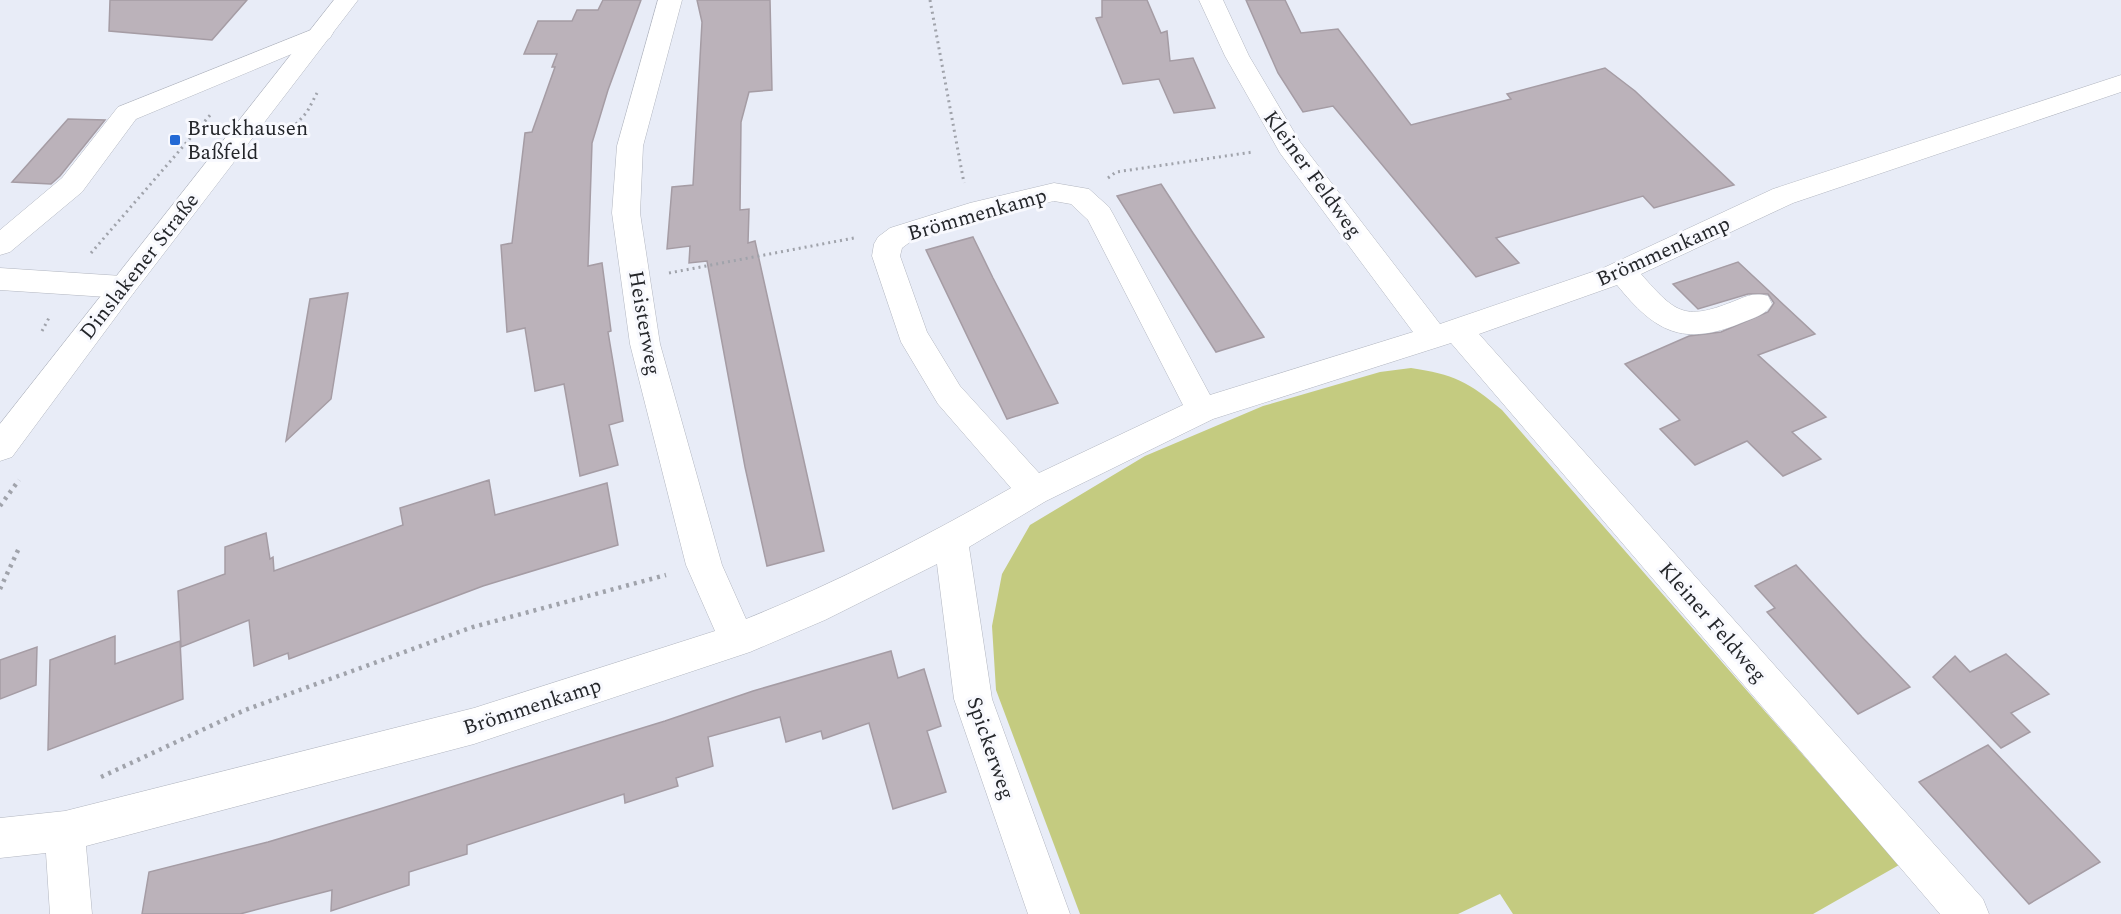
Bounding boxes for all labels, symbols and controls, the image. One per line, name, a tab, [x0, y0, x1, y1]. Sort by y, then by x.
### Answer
street label: Kleiner Feldweg	[1255, 104, 1370, 245]
place label: Bruckhausen Baßfeld	[187, 113, 308, 169]
marker: Bruckhausen Baßfeld	[168, 133, 182, 147]
street label: Brömmenkamp	[904, 180, 1051, 250]
street label: Dinslakener Straße	[72, 186, 207, 347]
street label: Brömmenkamp	[1591, 208, 1736, 296]
street label: Heisterweg	[619, 268, 669, 378]
street label: Kleiner Feldweg	[1651, 555, 1774, 690]
street label: Brömmenkamp	[459, 670, 606, 744]
street label: Spickerweg	[958, 693, 1023, 804]

